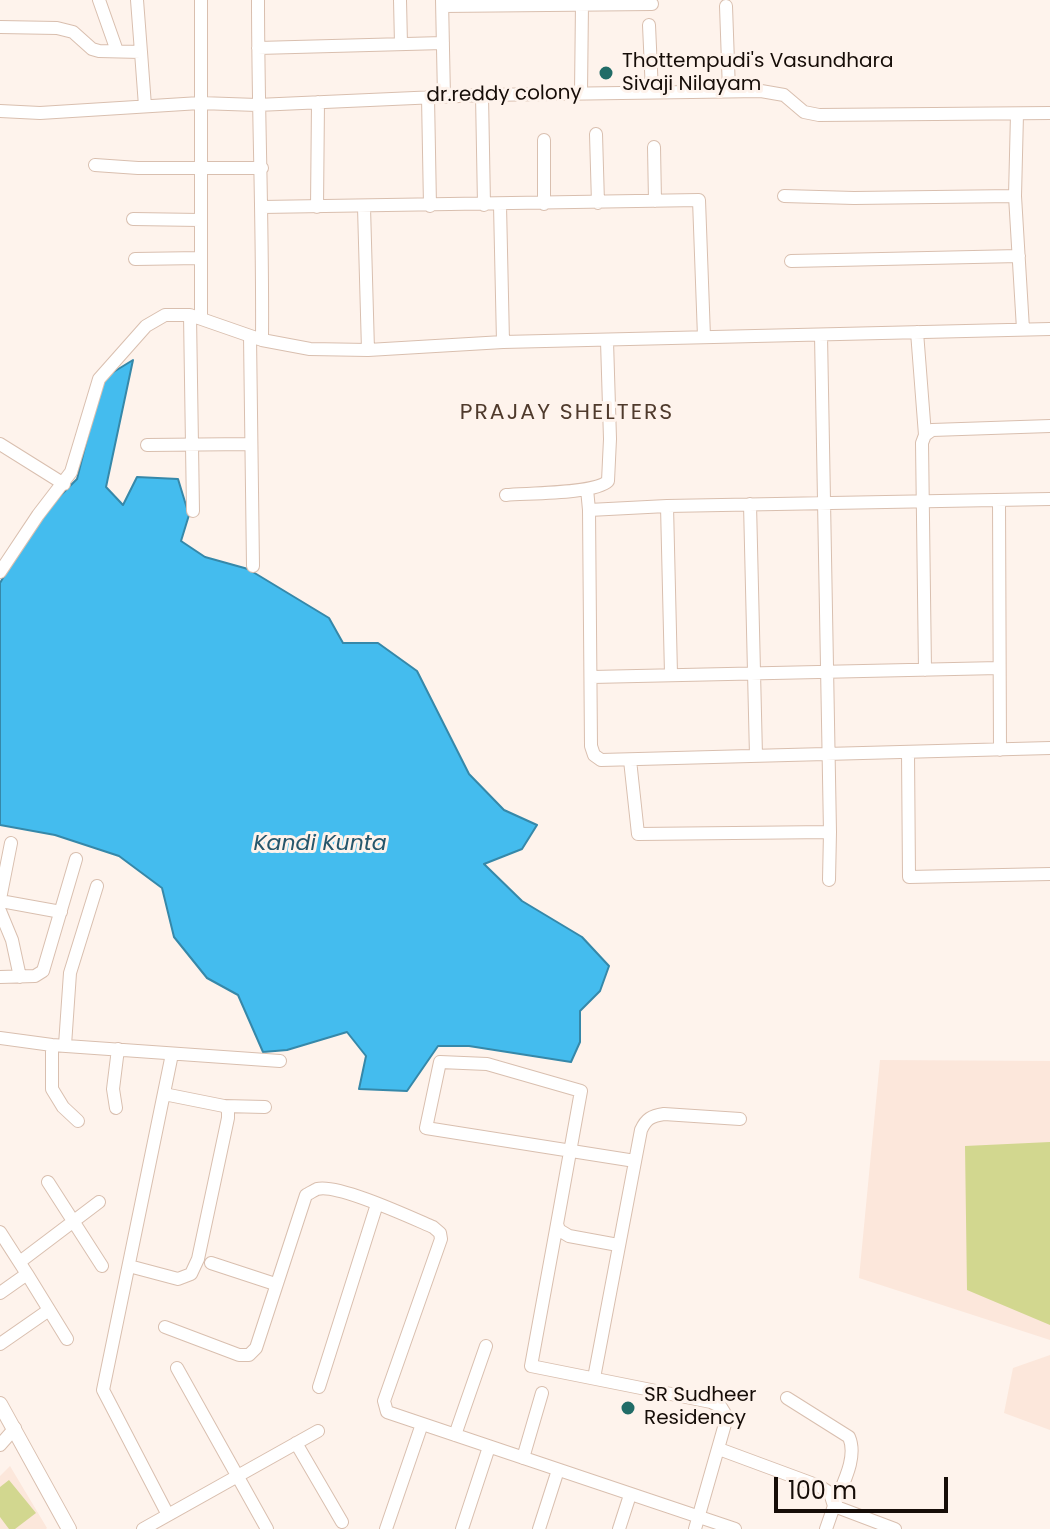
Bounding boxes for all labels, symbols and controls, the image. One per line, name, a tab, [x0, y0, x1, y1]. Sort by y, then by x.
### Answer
place label: Thottempudi's Vasundhara Sivaji Nilayam	[622, 50, 894, 97]
marker: Thottempudi's Vasundhara Sivaji Nilayam	[597, 64, 615, 82]
street label: dr.reddy colony	[426, 82, 582, 108]
district label: PRAJAY SHELTERS	[460, 400, 674, 426]
water label: Kandi Kunta	[253, 831, 387, 857]
place label: SR Sudheer Residency	[644, 1384, 756, 1431]
marker: SR Sudheer Residency	[619, 1399, 637, 1417]
scale bar	[778, 1461, 952, 1511]
text: 100 m	[788, 1474, 857, 1507]

